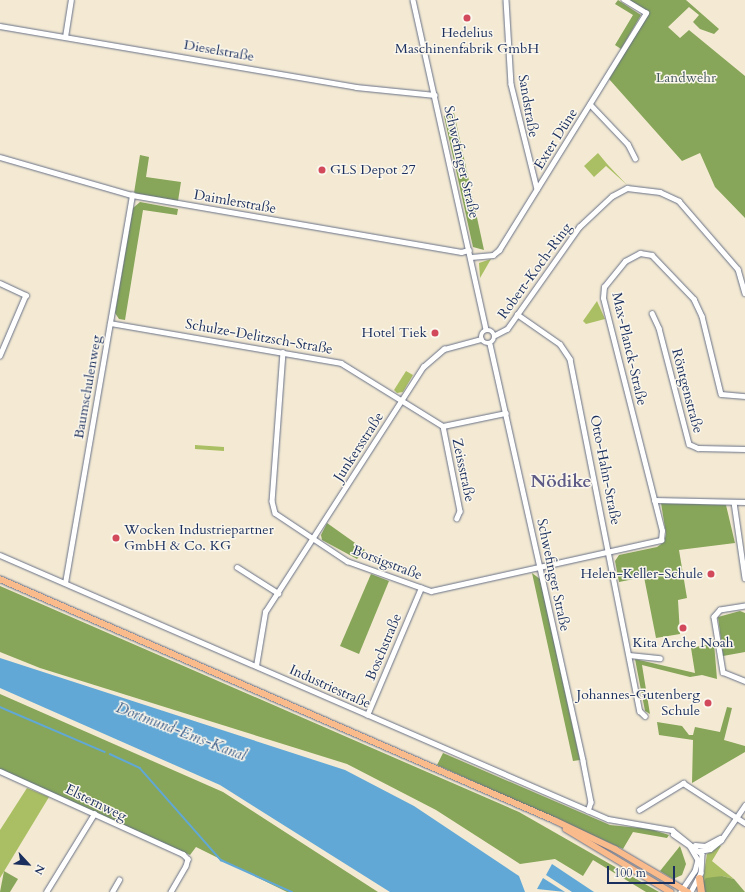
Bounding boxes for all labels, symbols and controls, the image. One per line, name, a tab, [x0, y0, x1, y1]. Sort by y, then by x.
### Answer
marker: Hedelius Maschinenfabrik GmbH	[462, 13, 472, 23]
place label: Hedelius Maschinenfabrik GmbH	[395, 25, 539, 58]
street label: Dieselstraße	[182, 37, 256, 65]
park label: Landwehr	[656, 70, 716, 86]
street label: Sandstraße	[514, 73, 542, 139]
street label: Schwefinger Straße	[440, 104, 482, 220]
street label: Exter Düne	[531, 105, 581, 173]
place label: GLS Depot 27	[330, 162, 416, 178]
marker: GLS Depot 27	[317, 165, 327, 175]
street label: Daimlerstraße	[193, 187, 277, 217]
street label: Robert-Koch-Ring	[495, 220, 575, 322]
street label: Max-Planck-Straße	[608, 291, 650, 407]
street label: Schulze-Delitzsch-Straße	[184, 316, 334, 358]
place label: Hotel Tiek	[362, 325, 427, 341]
marker: Hotel Tiek	[430, 328, 440, 338]
street label: Baumschulenweg	[71, 334, 105, 440]
street label: Röntgenstraße	[668, 347, 706, 435]
street label: Junkersstraße	[330, 409, 388, 485]
street label: Otto-Hahn-Straße	[586, 414, 624, 526]
street label: Zeissstraße	[448, 437, 478, 503]
district label: Nödike	[531, 471, 591, 493]
street label: Schwefinger Straße	[533, 517, 573, 633]
place label: Wocken Industriepartner GmbH & Co. KG	[124, 522, 274, 554]
marker: Wocken Industriepartner GmbH & Co. KG	[111, 533, 121, 543]
street label: Borsigstraße	[350, 542, 424, 584]
place label: Helen-Keller-Schule	[581, 566, 703, 582]
marker: Helen-Keller-Schule	[706, 569, 716, 579]
street label: Boschstraße	[362, 611, 406, 683]
marker: Kita Arche Noah	[678, 623, 688, 633]
place label: Kita Arche Noah	[632, 635, 734, 651]
street label: Industriestraße	[287, 662, 373, 712]
place label: Johannes-Gutenberg Schule	[576, 687, 700, 720]
marker: Johannes-Gutenberg Schule	[703, 698, 713, 708]
water label: Dortmund-Ems-Kanal	[113, 699, 249, 765]
street label: Elsternweg	[63, 781, 129, 825]
north arrow	[8, 844, 48, 884]
scale bar	[609, 858, 677, 884]
text: N	[30, 862, 48, 877]
text: 100 m	[614, 865, 646, 881]

